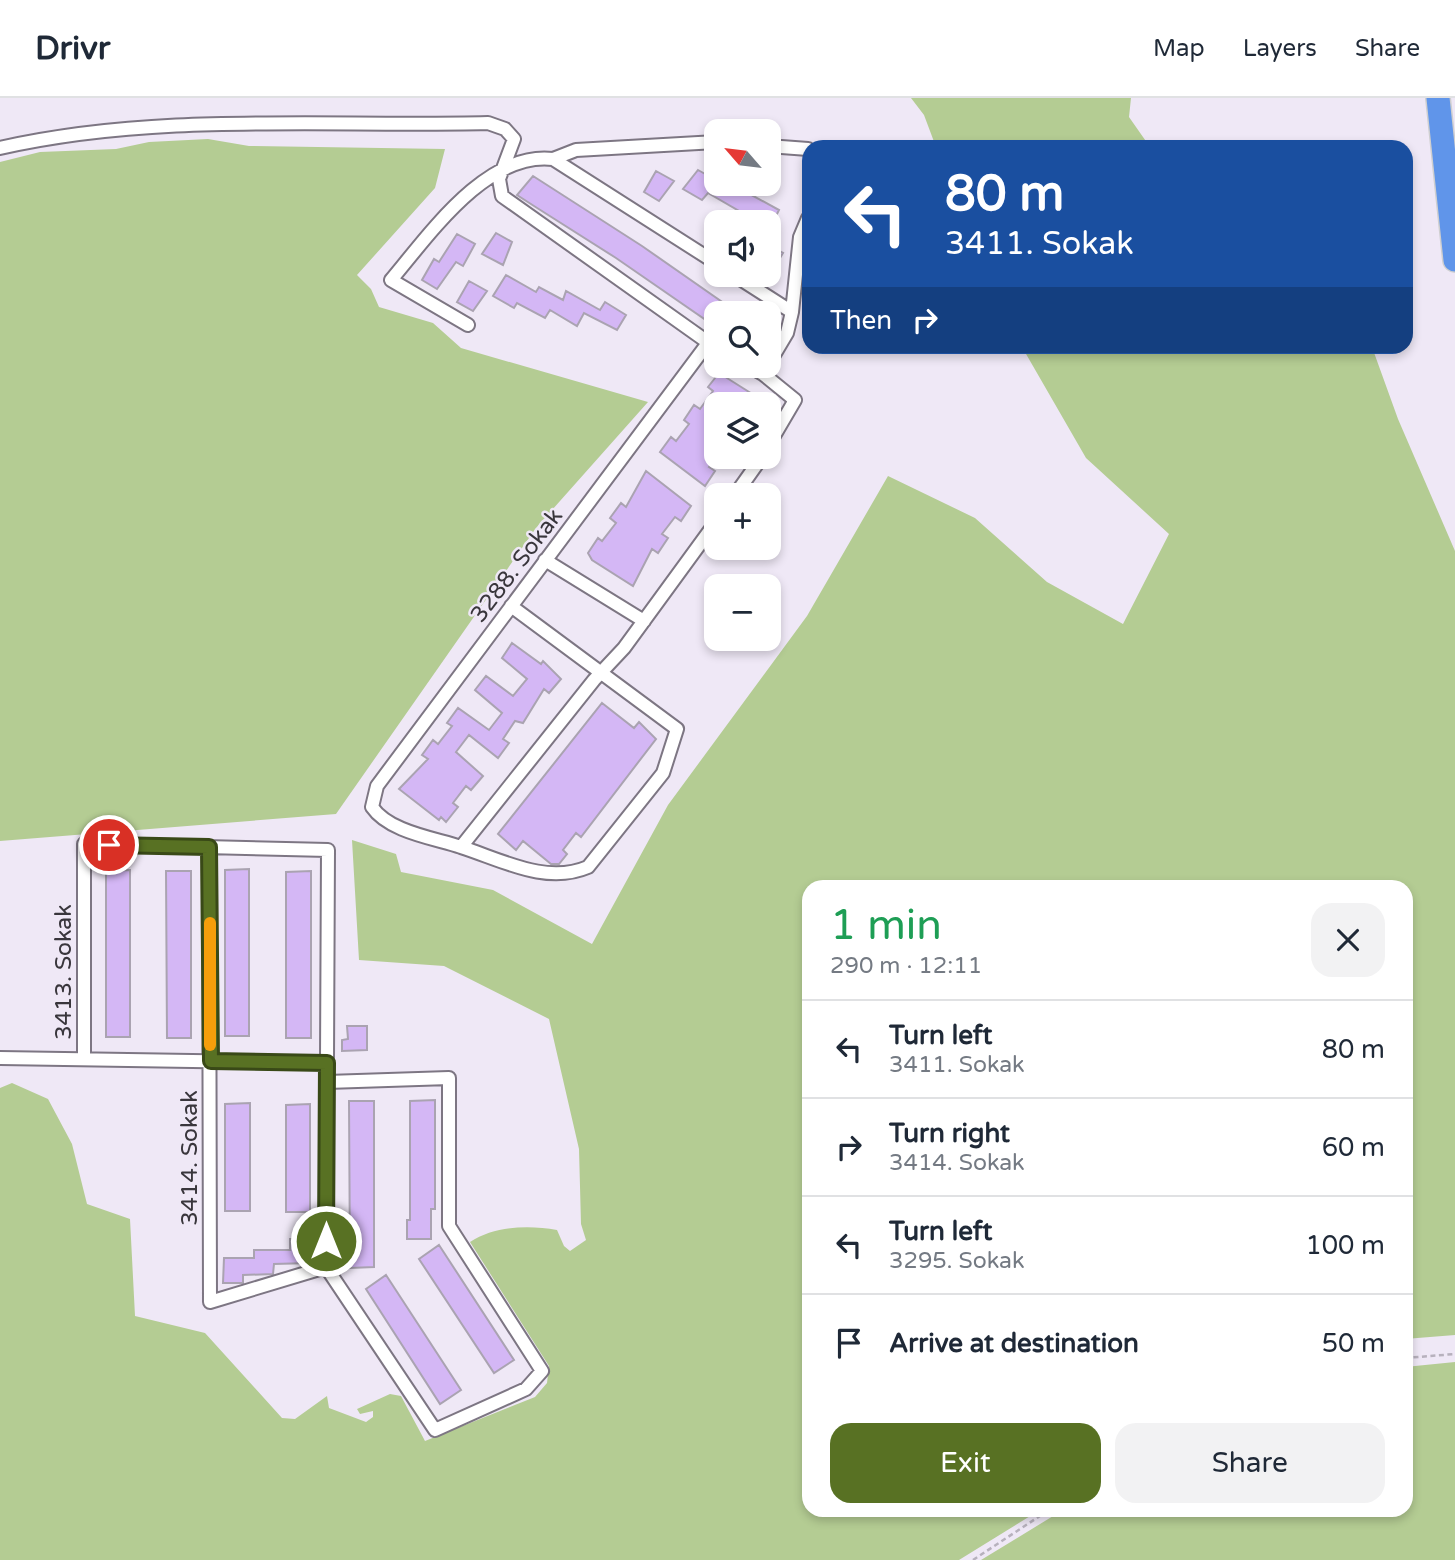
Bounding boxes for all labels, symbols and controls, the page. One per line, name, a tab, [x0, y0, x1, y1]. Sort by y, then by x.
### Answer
text: Drivr	[35, 29, 110, 68]
text: Map	[1153, 34, 1205, 63]
text: Layers	[1243, 34, 1317, 63]
text: Share	[1355, 34, 1420, 63]
north arrow	[704, 119, 780, 196]
map controls	[704, 119, 781, 651]
text: 80 m	[945, 165, 1064, 224]
icon: left	[830, 168, 921, 259]
button: sound	[704, 210, 781, 287]
text: 3411. Sokak	[945, 225, 1134, 263]
button: search	[704, 301, 781, 378]
icon: right	[906, 301, 944, 339]
text: Then	[830, 305, 892, 336]
button: layers	[704, 392, 781, 469]
button: +	[704, 483, 781, 560]
street label: 3288. Sokak	[465, 503, 569, 628]
button: −	[704, 574, 781, 651]
pin	[79, 815, 139, 875]
icon: arrive	[90, 826, 128, 864]
text: 1 min	[830, 900, 942, 951]
button: close	[1311, 903, 1385, 977]
street label: 3413. Sokak	[50, 904, 78, 1040]
text: 290 m · 12:11	[830, 952, 982, 980]
text: Turn left	[889, 1020, 992, 1051]
icon: left	[830, 1030, 868, 1068]
text: 80 m	[1322, 1034, 1385, 1065]
text: 3411. Sokak	[889, 1051, 1025, 1079]
street label: 3414. Sokak	[176, 1090, 204, 1226]
text: Turn right	[889, 1118, 1010, 1149]
icon: right	[830, 1128, 868, 1166]
text: 60 m	[1322, 1132, 1385, 1163]
text: 3414. Sokak	[889, 1149, 1025, 1177]
position arrow	[289, 1204, 363, 1278]
text: Turn left	[889, 1216, 992, 1247]
icon: left	[830, 1226, 868, 1264]
text: 100 m	[1305, 1230, 1385, 1261]
text: 3295. Sokak	[889, 1247, 1024, 1275]
icon: arrive	[830, 1324, 868, 1362]
text: Arrive at destination	[889, 1328, 1139, 1359]
text: 50 m	[1322, 1328, 1385, 1359]
button: Exit	[830, 1423, 1101, 1503]
button: Share	[1115, 1423, 1385, 1503]

